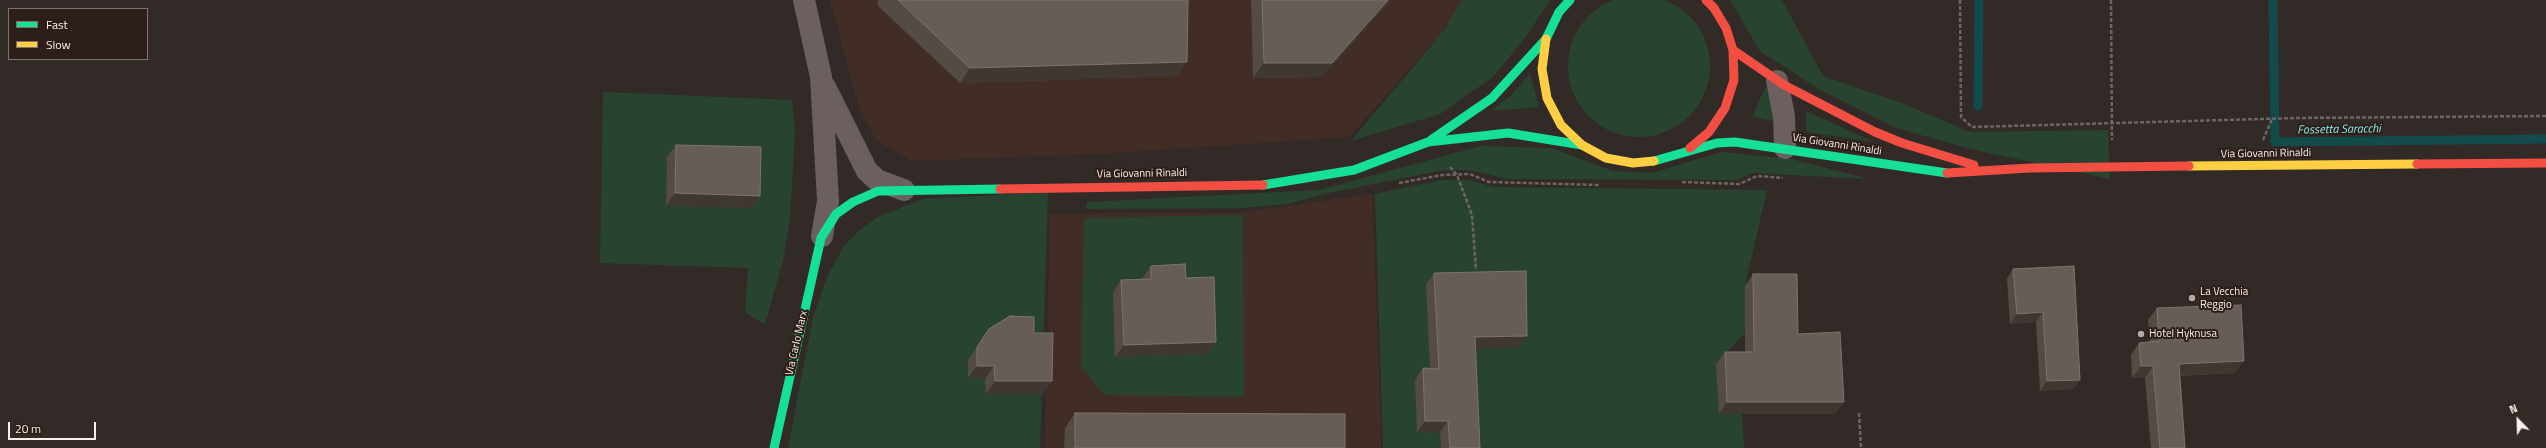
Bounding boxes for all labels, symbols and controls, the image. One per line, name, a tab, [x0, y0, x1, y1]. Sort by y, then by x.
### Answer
legend	[8, 8, 148, 60]
text: Fast	[46, 15, 68, 34]
text: Slow	[46, 35, 71, 54]
water label: Fossetta Saracchi	[2297, 122, 2381, 138]
street label: Via Giovanni Rinaldi	[1791, 131, 1883, 159]
street label: Via Giovanni Rinaldi	[2221, 147, 2311, 161]
street label: Via Giovanni Rinaldi	[1097, 167, 1187, 181]
place label: La Vecchia Reggio	[2200, 285, 2248, 311]
marker: La Vecchia Reggio	[2187, 293, 2197, 303]
street label: Via Carlo Marx	[783, 309, 811, 377]
place label: Hotel Hyknusa	[2149, 327, 2217, 341]
marker: Hotel Hyknusa	[2136, 329, 2146, 339]
north arrow	[2498, 400, 2538, 440]
text: N	[2507, 400, 2520, 418]
scale bar	[10, 414, 98, 440]
text: 20 m	[15, 419, 41, 438]

